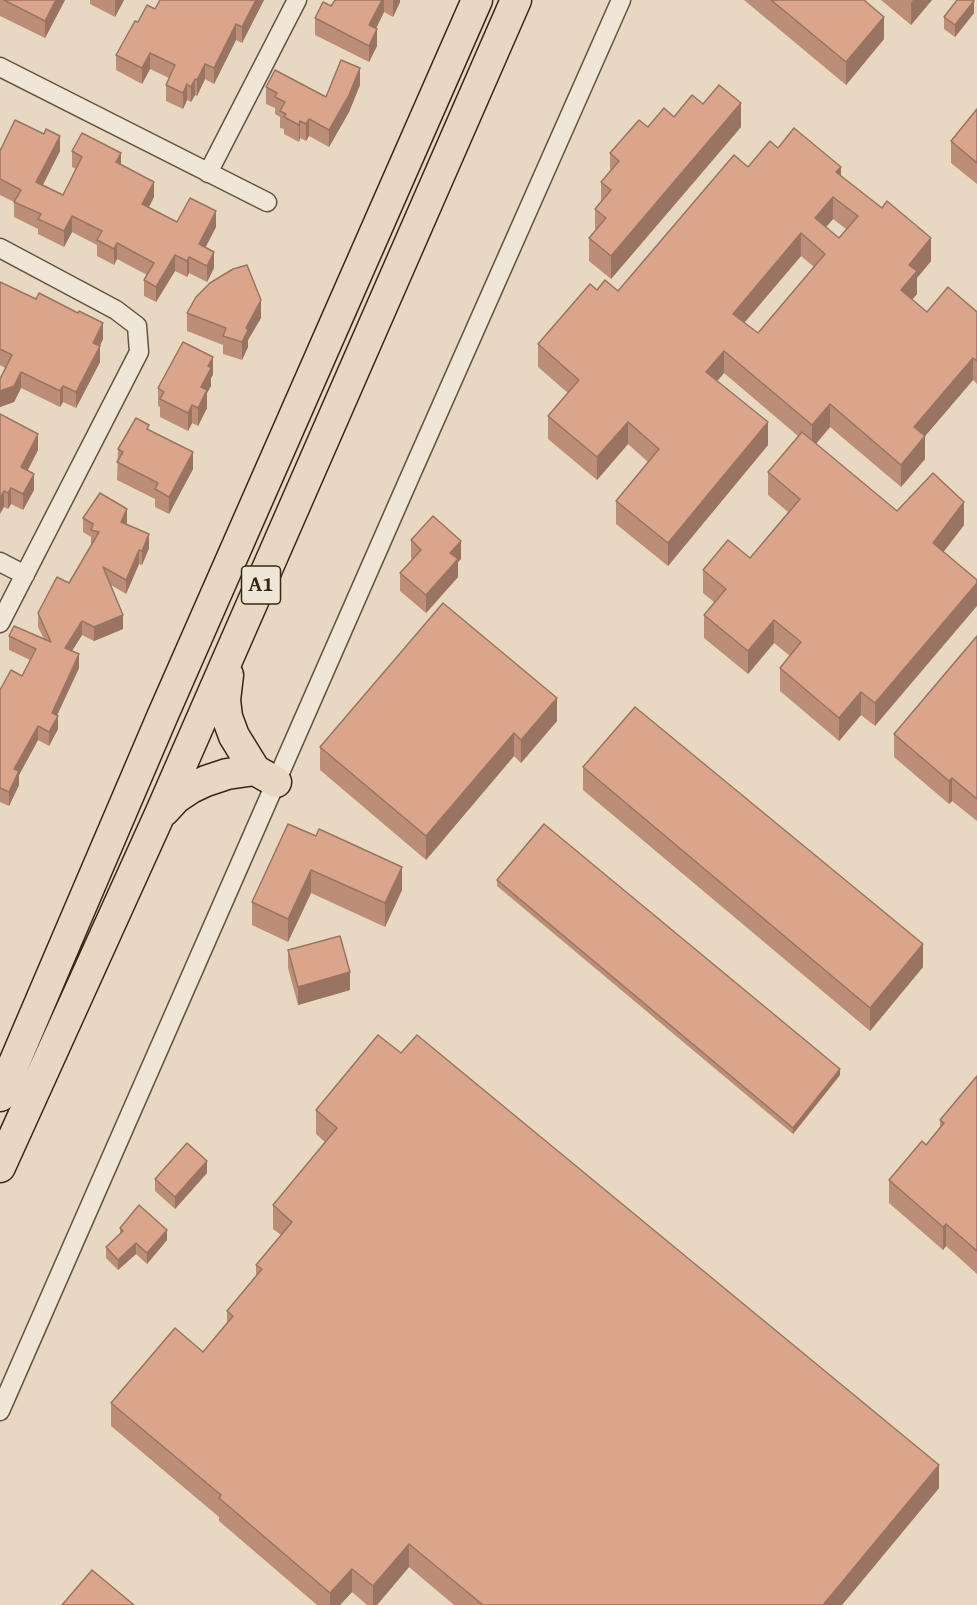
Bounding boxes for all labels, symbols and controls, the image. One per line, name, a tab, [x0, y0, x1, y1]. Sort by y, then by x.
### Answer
road number: A1	[242, 566, 280, 604]

